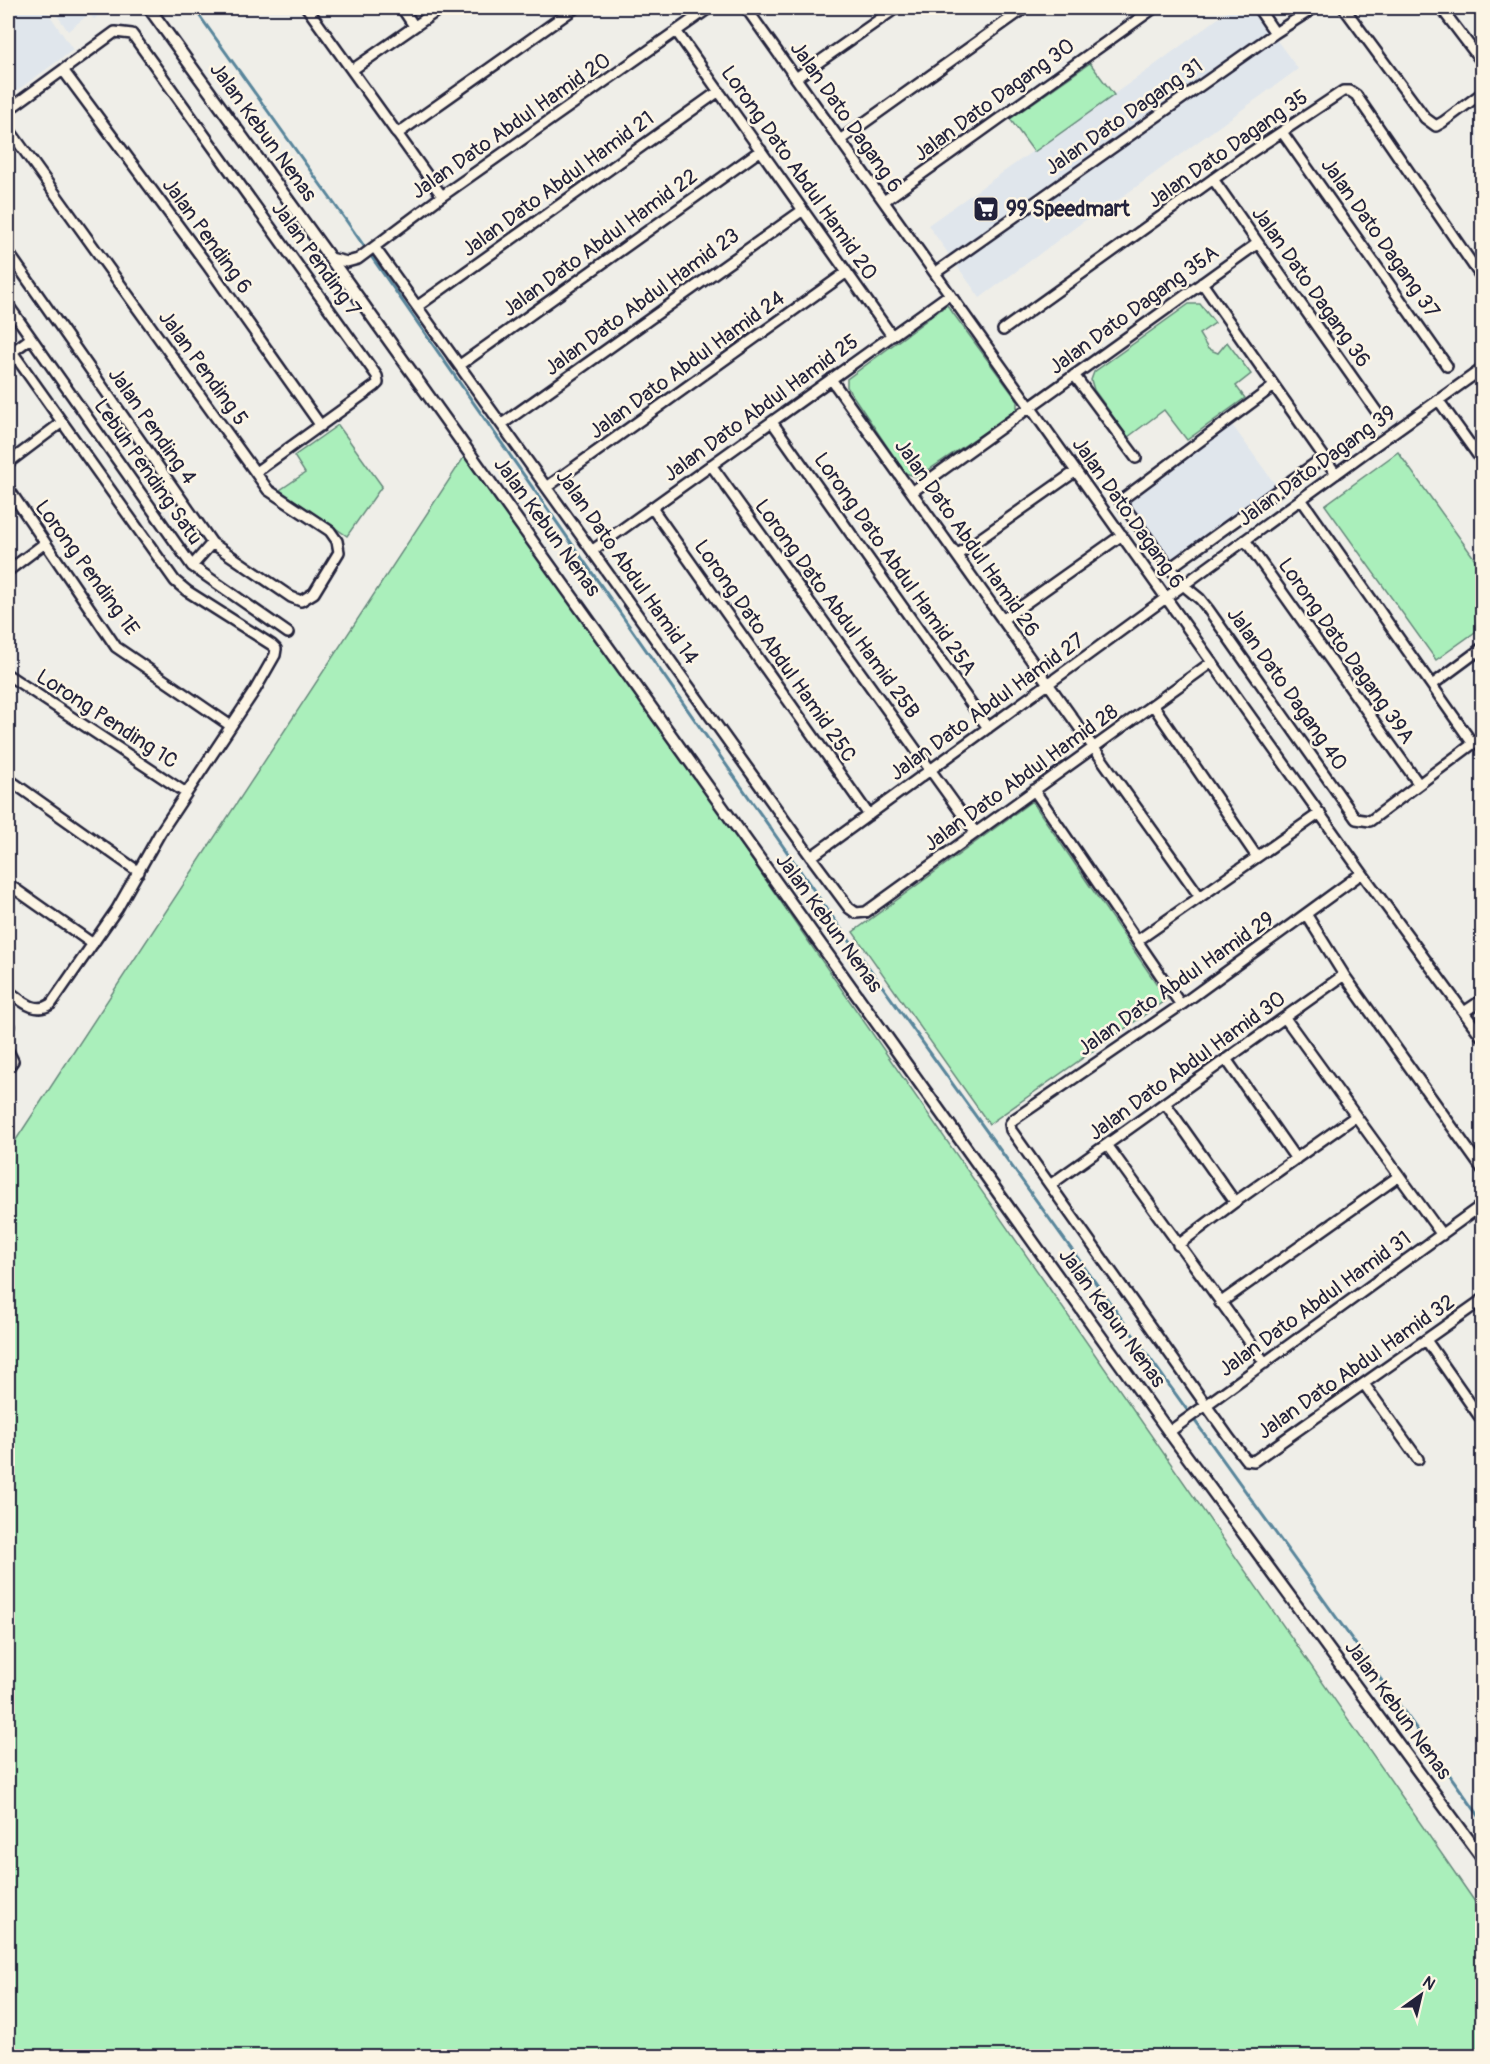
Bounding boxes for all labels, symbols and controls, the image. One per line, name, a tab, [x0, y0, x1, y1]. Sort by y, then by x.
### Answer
street label: Jalan Dato Dagang 30	[908, 32, 1080, 168]
street label: Jalan Dato Dagang 6	[784, 36, 908, 198]
street label: Jalan Dato Abdul Hamid 20	[406, 47, 616, 205]
street label: Jalan Dato Dagang 31	[1040, 52, 1208, 182]
street label: Jalan Kebun Nenas	[203, 57, 323, 208]
street label: Lorong Dato Abdul Hamid 20	[715, 61, 883, 285]
street label: Jalan Dato Dagang 35	[1143, 84, 1313, 214]
street label: Jalan Dato Abdul Hamid 21	[456, 105, 660, 263]
street label: Jalan Dato Dagang 37	[1315, 153, 1445, 323]
street label: Jalan Dato Abdul Hamid 22	[497, 163, 703, 323]
street label: Jalan Pending 6	[156, 173, 258, 299]
supermarket icon: 99 Speedmart	[971, 194, 1001, 224]
street label: Jalan Pending 7	[265, 196, 367, 322]
place label: 99 Speedmart	[1006, 196, 1130, 223]
street label: Jalan Dato Dagang 36	[1245, 201, 1377, 373]
street label: Jalan Dato Abdul Hamid 23	[539, 222, 745, 382]
street label: Jalan Dato Dagang 35A	[1044, 239, 1224, 381]
street label: Jalan Dato Abdul Hamid 24	[584, 285, 790, 445]
street label: Jalan Pending 5	[152, 305, 254, 431]
street label: Jalan Dato Abdul Hamid 25	[658, 328, 864, 488]
street label: Jalan Pending 4	[102, 362, 202, 490]
street label: Lebuh Pending Satu	[88, 394, 208, 550]
street label: Jalan Dato Dagang 39	[1233, 399, 1401, 533]
street label: Jalan Dato Dagang 6	[1066, 432, 1190, 594]
street label: Jalan Dato Abdul Hamid 26	[888, 434, 1046, 642]
street label: Lorong Dato Abdul Hamid 25A	[808, 447, 982, 681]
street label: Jalan Kebun Nenas	[487, 452, 607, 603]
street label: Jalan Dato Abdul Hamid 14	[549, 464, 705, 670]
street label: Lorong Dato Abdul Hamid 25B	[748, 494, 926, 724]
street label: Lorong Pending 1E	[29, 495, 145, 641]
street label: Lorong Dato Abdul Hamid 25C	[688, 534, 862, 768]
street label: Lorong Dato Dagang 39A	[1272, 553, 1420, 749]
street label: Jalan Dato Dagang 40	[1221, 602, 1353, 776]
street label: Jalan Dato Abdul Hamid 27	[884, 627, 1090, 787]
street label: Lorong Pending 1C	[31, 663, 183, 775]
street label: Jalan Dato Abdul Hamid 28	[918, 698, 1124, 858]
street label: Jalan Kebun Nenas	[769, 848, 889, 999]
street label: Jalan Dato Abdul Hamid 29	[1072, 906, 1280, 1062]
street label: Jalan Dato Abdul Hamid 30	[1083, 985, 1291, 1147]
street label: Jalan Dato Abdul Hamid 31	[1213, 1225, 1417, 1383]
street label: Jalan Kebun Nenas	[1052, 1243, 1172, 1394]
street label: Jalan Dato Abdul Hamid 32	[1252, 1289, 1460, 1445]
street label: Jalan Kebun Nenas	[1338, 1635, 1458, 1786]
north arrow	[1391, 1965, 1451, 2025]
text: N	[1419, 1972, 1439, 1995]

